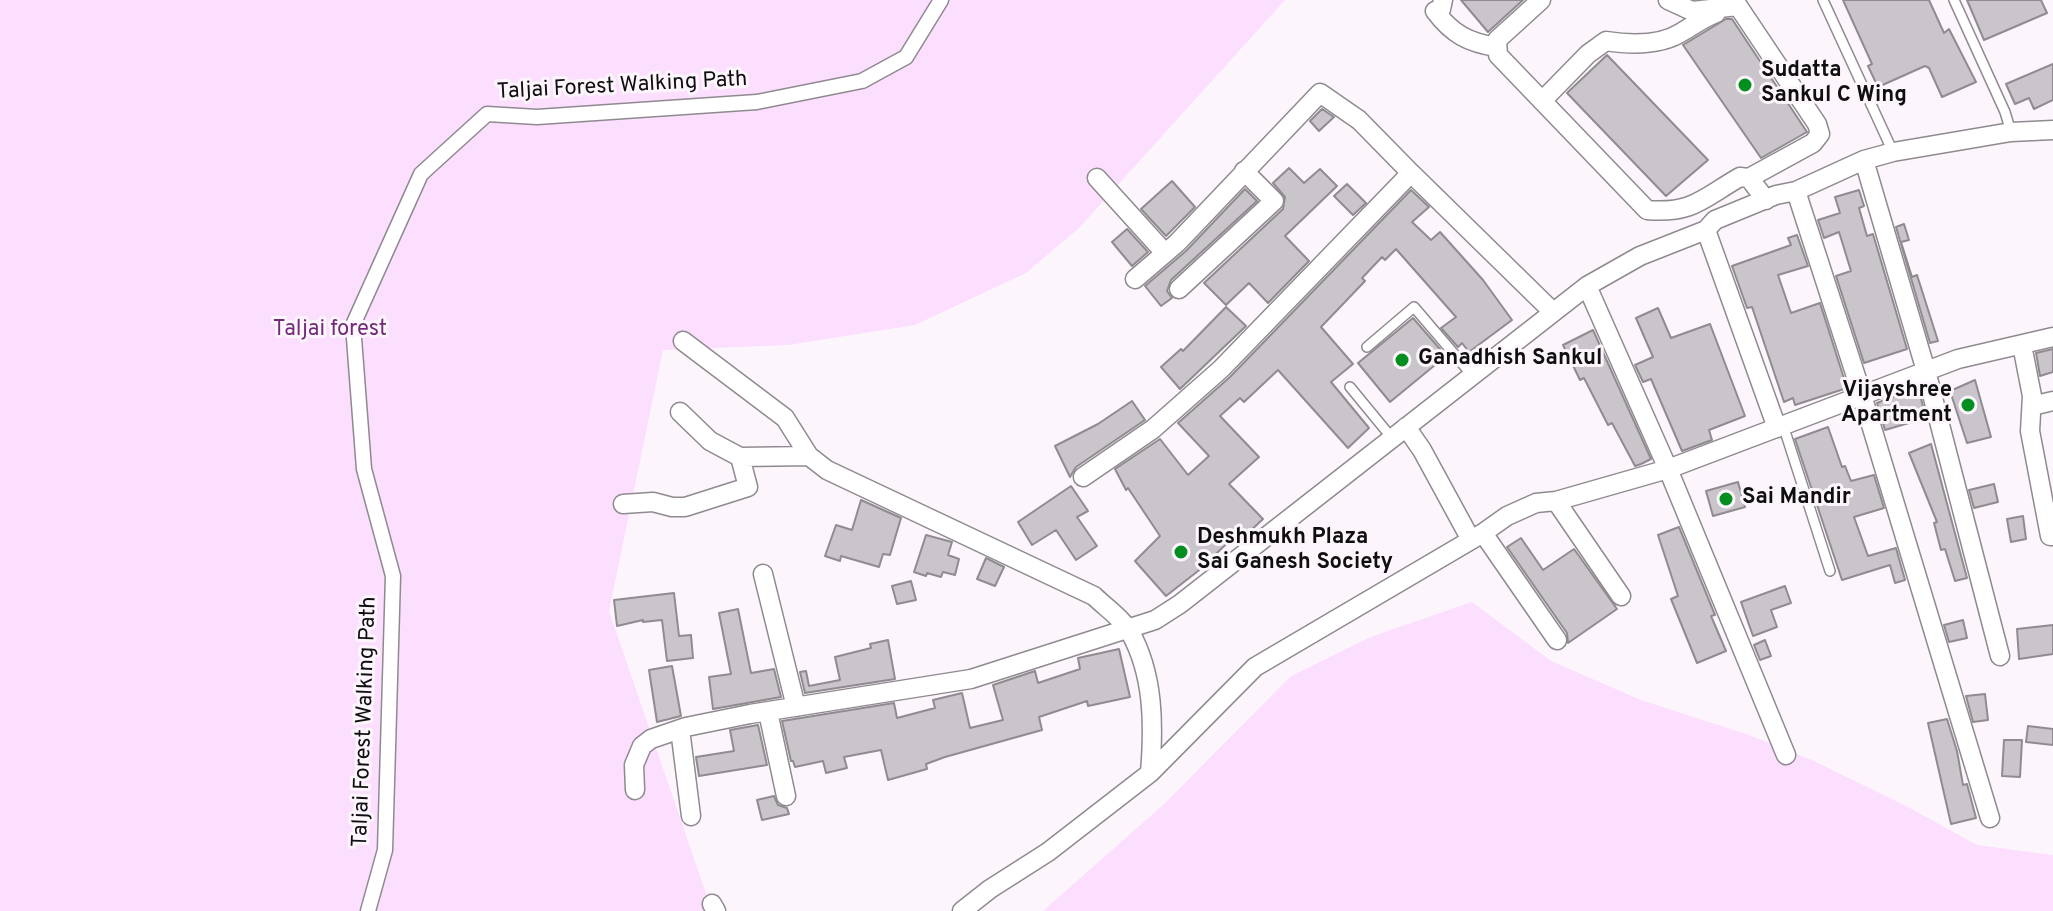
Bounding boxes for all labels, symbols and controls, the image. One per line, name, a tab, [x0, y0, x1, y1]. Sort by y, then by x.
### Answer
place label: Sudatta Sankul C Wing	[1761, 59, 1907, 110]
street label: Taljai Forest Walking Path	[496, 67, 748, 107]
marker: Sudatta Sankul C Wing	[1736, 76, 1754, 94]
park label: Taljai forest	[273, 318, 387, 344]
place label: Ganadhish Sankul	[1418, 347, 1602, 373]
marker: Ganadhish Sankul	[1393, 351, 1411, 369]
place label: Vijayshree Apartment	[1841, 379, 1952, 430]
marker: Vijayshree Apartment	[1959, 396, 1977, 414]
place label: Sai Mandir	[1742, 486, 1851, 512]
marker: Sai Mandir	[1717, 490, 1735, 508]
place label: Deshmukh Plaza Sai Ganesh Society	[1197, 526, 1393, 578]
marker: Deshmukh Plaza Sai Ganesh Society	[1172, 543, 1190, 561]
street label: Taljai Forest Walking Path	[348, 596, 384, 848]

